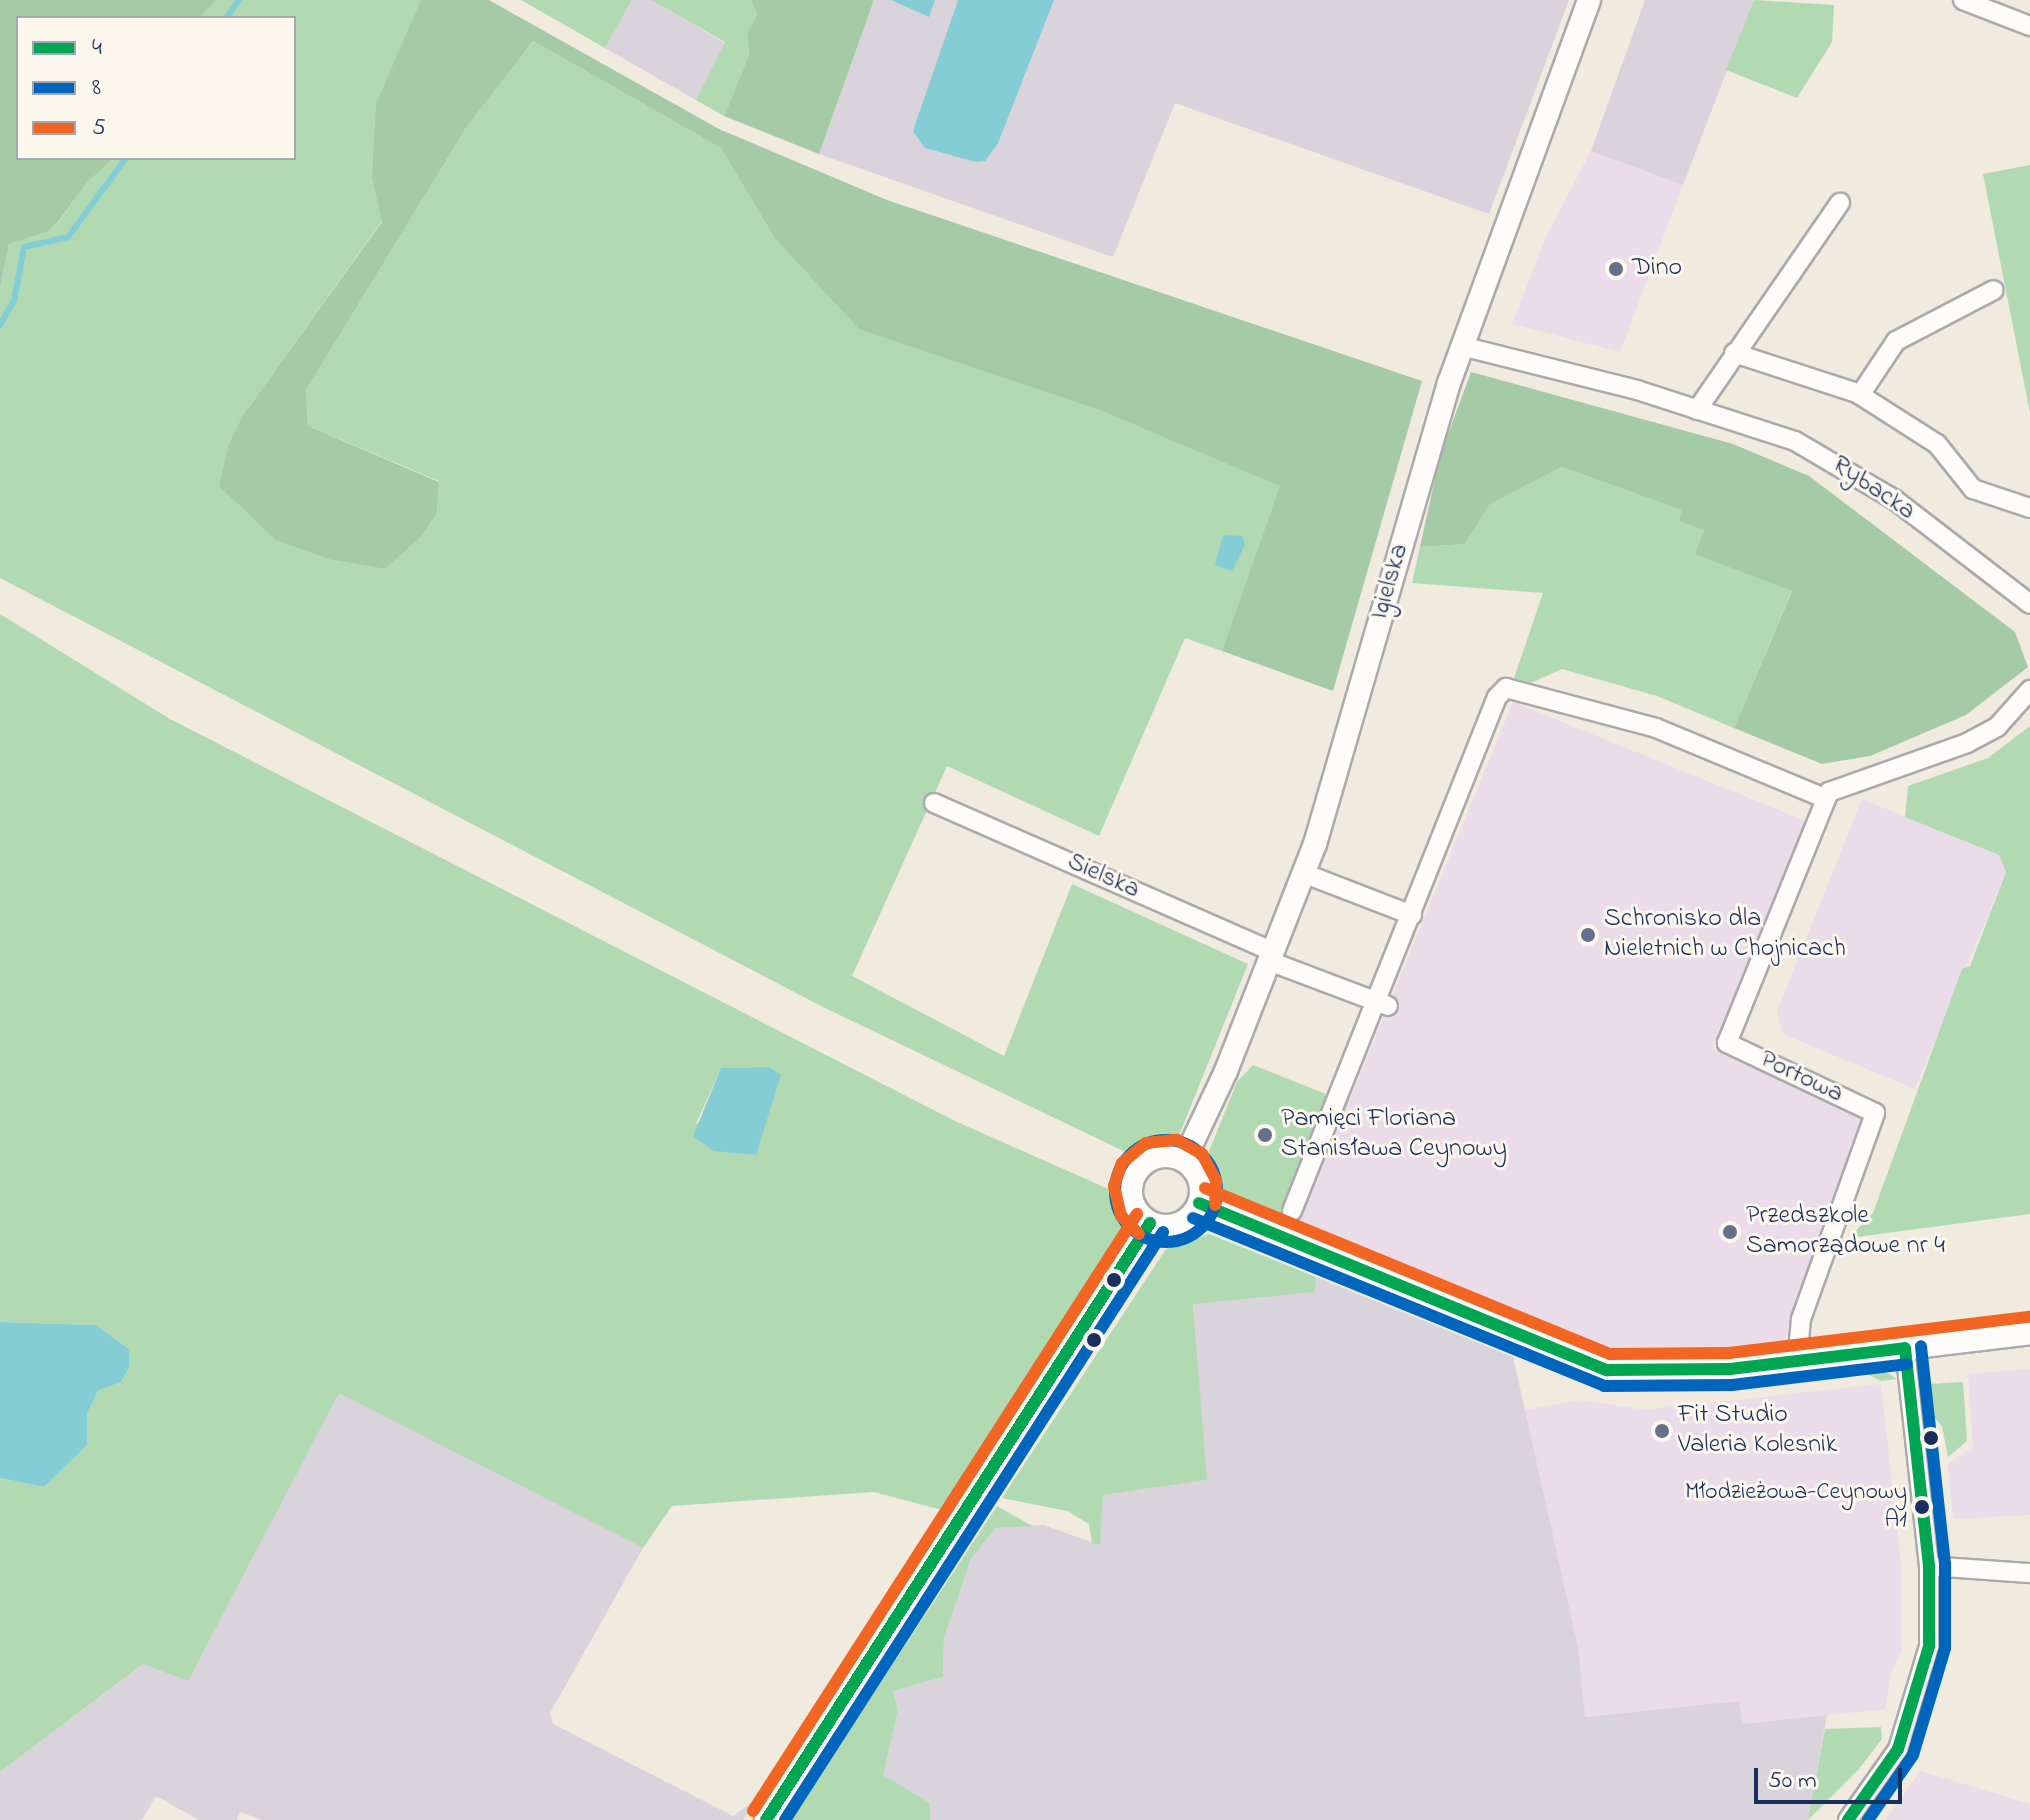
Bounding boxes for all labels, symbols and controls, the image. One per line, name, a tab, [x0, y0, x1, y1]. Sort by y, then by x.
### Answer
legend	[16, 16, 296, 160]
text: 4	[92, 31, 102, 66]
text: 8	[92, 71, 101, 106]
text: 5	[92, 111, 106, 146]
place label: Dino	[1632, 253, 1682, 285]
marker: Dino	[1607, 260, 1625, 278]
street label: Rybacka	[1825, 450, 1921, 528]
street label: Igielska	[1365, 541, 1417, 623]
street label: Sielska	[1062, 847, 1144, 907]
place label: Schronisko dla Nieletnich w Chojnicach	[1604, 904, 1846, 966]
marker: Schronisko dla Nieletnich w Chojnicach	[1579, 926, 1597, 944]
street label: Portowa	[1754, 1045, 1848, 1111]
place label: Pamięci Floriana Stanisława Ceynowy	[1281, 1104, 1507, 1166]
marker: Pamięci Floriana Stanisława Ceynowy	[1256, 1126, 1274, 1144]
place label: Przedszkole Samorządowe nr 4	[1746, 1201, 1945, 1262]
marker: Przedszkole Samorządowe nr 4	[1721, 1223, 1739, 1241]
unlabelled marker	[1106, 1272, 1122, 1288]
unlabelled marker	[1086, 1332, 1102, 1348]
place label: Fit Studio Valeria Kolesnik	[1678, 1400, 1837, 1462]
marker: Fit Studio Valeria Kolesnik	[1653, 1422, 1671, 1440]
unlabelled marker	[1923, 1430, 1939, 1446]
place label: Młodzieżowa-Ceynowy A1	[1685, 1479, 1907, 1535]
marker: Młodzieżowa-Ceynowy A1	[1914, 1499, 1930, 1515]
scale bar	[1758, 1752, 1906, 1802]
text: 50 m	[1768, 1764, 1817, 1799]

